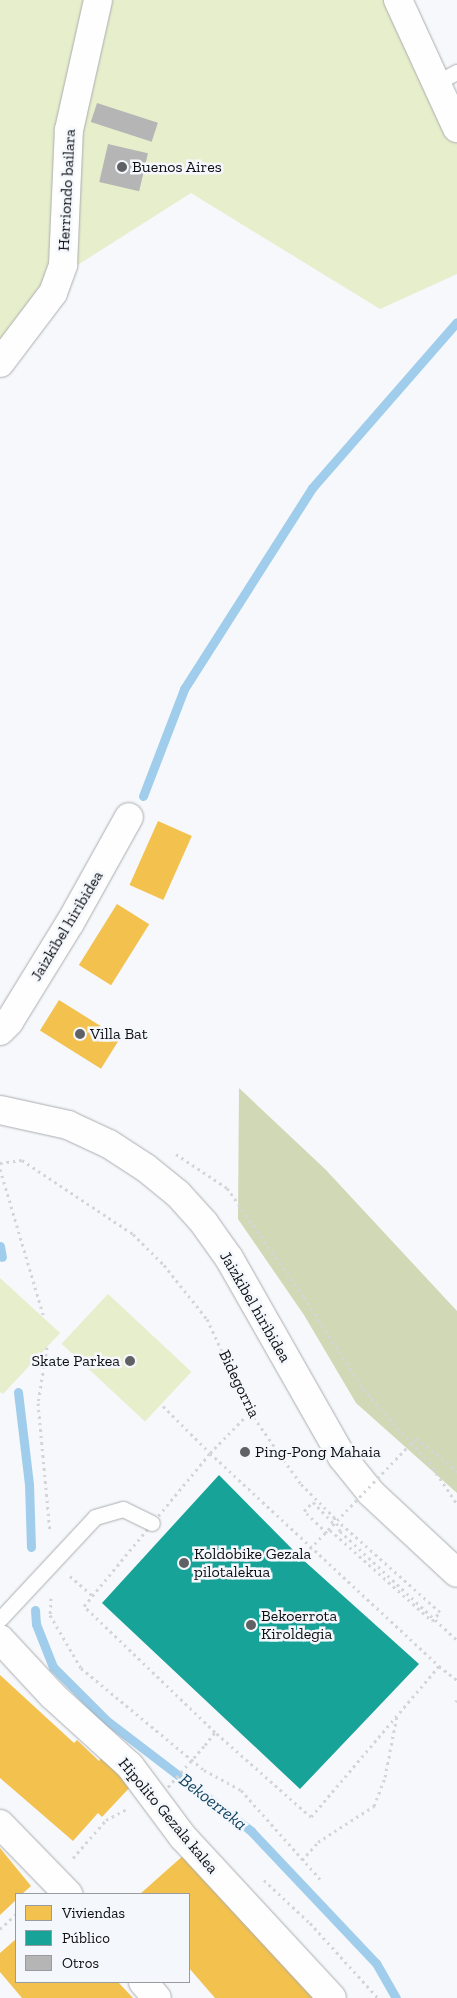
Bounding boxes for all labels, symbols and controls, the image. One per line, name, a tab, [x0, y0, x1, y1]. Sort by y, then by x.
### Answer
street label: Herriondo bailara	[54, 128, 80, 252]
place label: Buenos Aires	[132, 157, 222, 177]
marker: Buenos Aires	[116, 161, 128, 173]
street label: Jaizkibel hiribidea	[27, 868, 107, 984]
place label: Villa Bat	[90, 1024, 148, 1044]
marker: Villa Bat	[74, 1028, 86, 1040]
street label: Jaizkibel hiribidea	[215, 1248, 295, 1366]
street label: Bidegorria	[214, 1347, 264, 1421]
place label: Skate Parkea	[32, 1351, 120, 1371]
marker: Skate Parkea	[124, 1355, 136, 1367]
place label: Ping-Pong Mahaia	[255, 1442, 381, 1462]
marker: Ping-Pong Mahaia	[239, 1446, 251, 1458]
place label: Koldobike Gezala pilotalekua	[194, 1544, 311, 1582]
marker: Koldobike Gezala pilotalekua	[178, 1557, 190, 1569]
place label: Bekoerrota Kiroldegia	[261, 1606, 337, 1644]
marker: Bekoerrota Kiroldegia	[245, 1619, 257, 1631]
street label: Hipolito Gezala kalea	[114, 1754, 222, 1878]
water label: Bekoerreka	[175, 1769, 251, 1835]
legend	[15, 1893, 190, 1983]
text: Viviendas	[62, 1904, 125, 1922]
text: Público	[62, 1929, 110, 1947]
text: Otros	[62, 1954, 99, 1972]

